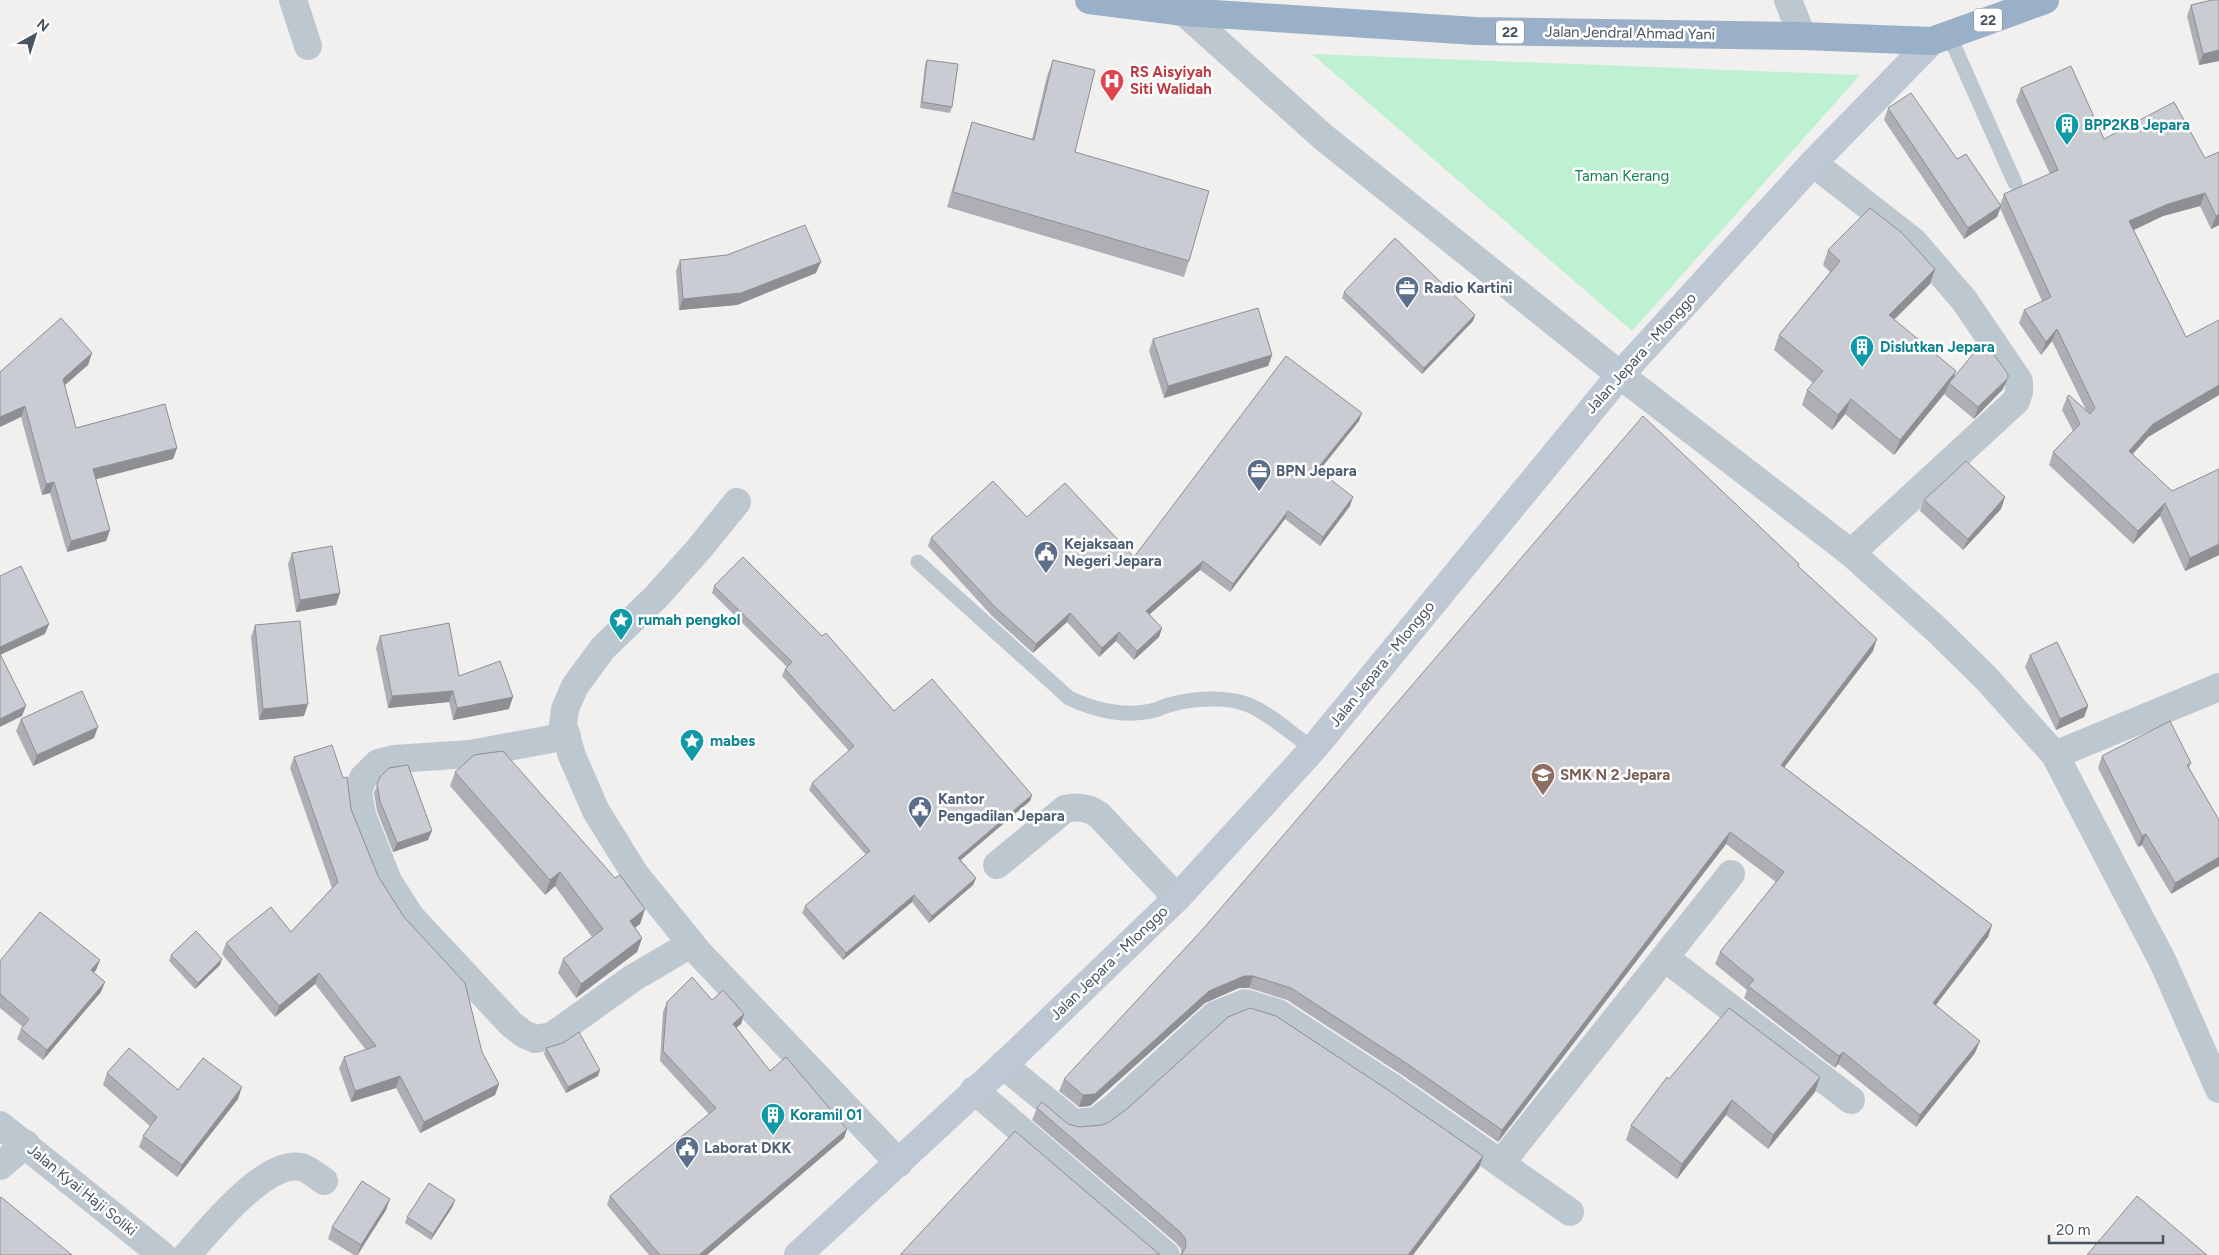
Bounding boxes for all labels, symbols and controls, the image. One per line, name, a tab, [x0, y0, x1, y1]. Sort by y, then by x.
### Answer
road number: 22	[1974, 8, 2002, 32]
north arrow	[10, 10, 60, 60]
text: N	[33, 15, 52, 35]
road number: 22	[1496, 21, 1524, 44]
street label: Jalan Jendral Ahmad Yani	[1545, 23, 1715, 43]
place label: RS Aisyiyah Siti Walidah	[1130, 63, 1212, 98]
hospital icon: RS Aisyiyah Siti Walidah	[1099, 68, 1125, 102]
building icon: BPP2KB Jepara	[2054, 112, 2080, 146]
place label: BPP2KB Jepara	[2084, 116, 2190, 134]
park label: Taman Kerang	[1575, 167, 1669, 185]
office icon: Radio Kartini	[1394, 275, 1420, 309]
place label: Radio Kartini	[1424, 279, 1513, 297]
street label: Jalan Jepara - Mlonggo	[1582, 289, 1700, 417]
building icon: Dislutkan Jepara	[1849, 334, 1875, 368]
place label: Dislutkan Jepara	[1880, 338, 1995, 356]
office icon: BPN Jepara	[1246, 458, 1272, 492]
place label: BPN Jepara	[1276, 462, 1357, 480]
place label: Kejaksaan Negeri Jepara	[1064, 535, 1162, 570]
public building icon: Kejaksaan Negeri Jepara	[1033, 540, 1059, 574]
street label: Jalan Jepara - Mlonggo	[1326, 597, 1438, 731]
place icon: rumah pengkol	[608, 607, 634, 641]
place label: rumah pengkol	[638, 611, 740, 629]
place icon: mabes	[679, 728, 705, 762]
place label: mabes	[710, 732, 755, 750]
school or university icon: SMK N 2 Jepara	[1530, 762, 1556, 796]
place label: SMK N 2 Jepara	[1560, 766, 1670, 784]
place label: Kantor Pengadilan Jepara	[938, 790, 1065, 825]
public building icon: Kantor Pengadilan Jepara	[907, 795, 933, 829]
street label: Jalan Jepara - Mlonggo	[1046, 902, 1172, 1024]
building icon: Koramil 01	[760, 1102, 786, 1136]
place label: Koramil 01	[790, 1106, 862, 1124]
public building icon: Laborat DKK	[674, 1135, 700, 1169]
place label: Laborat DKK	[704, 1139, 791, 1157]
street label: Jalan Kyai Haji Soliki	[24, 1140, 140, 1240]
scale bar	[2049, 1212, 2163, 1244]
text: 20 m	[2056, 1221, 2090, 1239]

